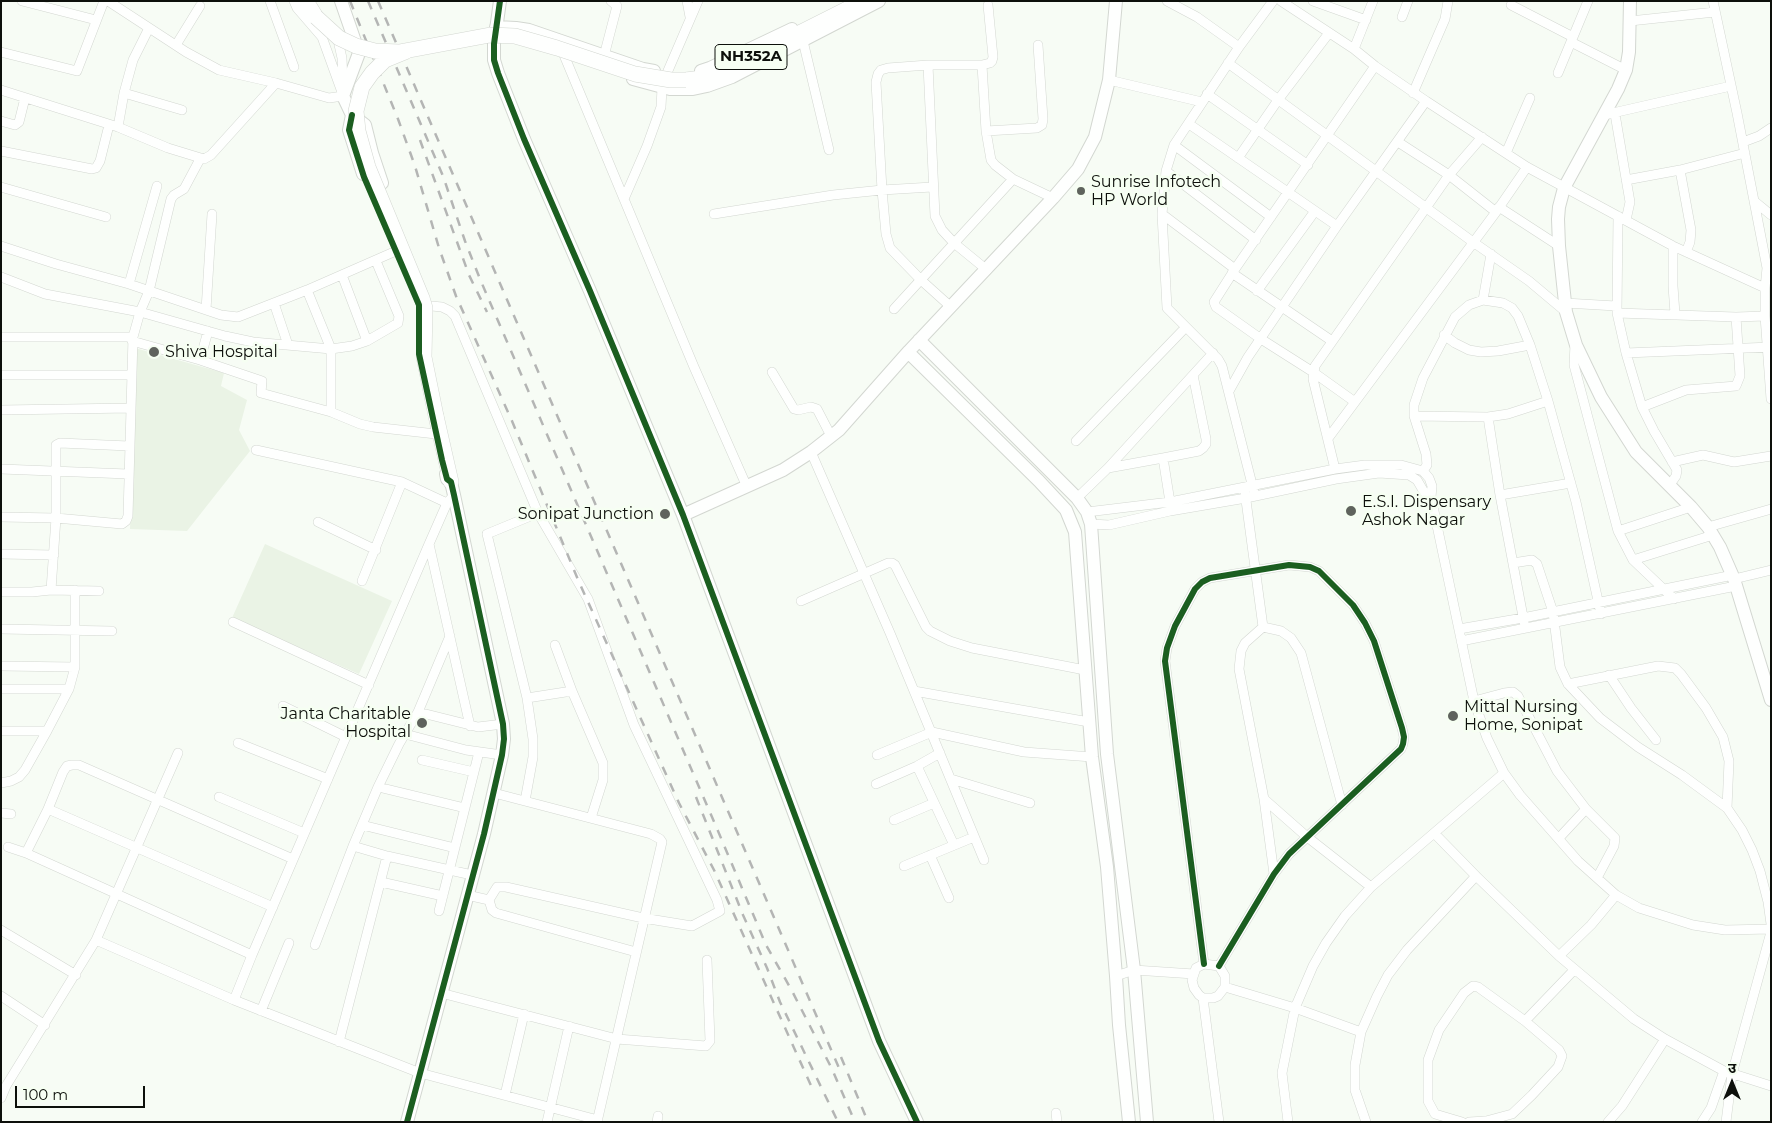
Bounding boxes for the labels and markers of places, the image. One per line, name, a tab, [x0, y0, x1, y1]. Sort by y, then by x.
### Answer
place label: Sunrise Infotech HP World	[1091, 172, 1221, 210]
marker: Sunrise Infotech HP World	[1075, 185, 1087, 197]
place label: Shiva Hospital	[165, 342, 278, 362]
marker: Shiva Hospital	[147, 345, 161, 359]
place label: E.S.I. Dispensary Ashok Nagar	[1362, 492, 1491, 530]
place label: Sonipat Junction	[518, 504, 654, 524]
marker: E.S.I. Dispensary Ashok Nagar	[1344, 504, 1358, 518]
marker: Sonipat Junction	[658, 507, 672, 521]
place label: Mittal Nursing Home, Sonipat	[1464, 697, 1583, 735]
place label: Janta Charitable Hospital	[280, 704, 411, 742]
marker: Mittal Nursing Home, Sonipat	[1446, 709, 1460, 723]
marker: Janta Charitable Hospital	[415, 716, 429, 730]

